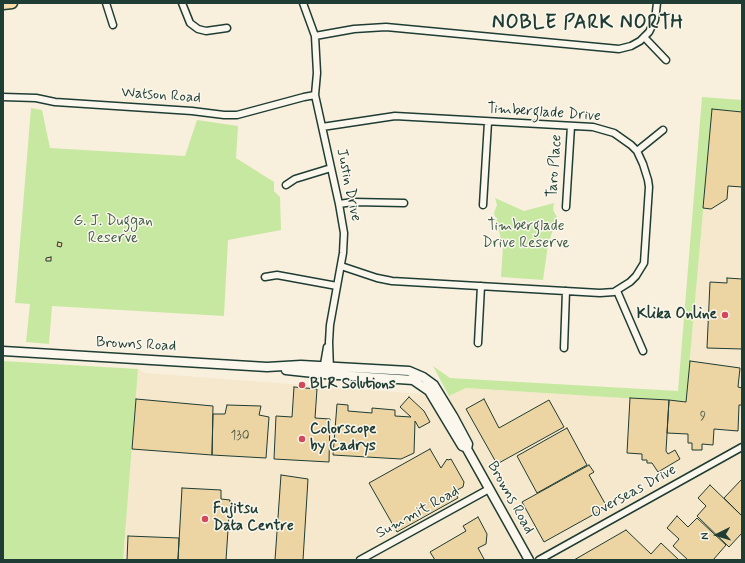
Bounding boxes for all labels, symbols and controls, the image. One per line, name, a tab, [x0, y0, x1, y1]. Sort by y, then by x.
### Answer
district label: NOBLE PARK NORTH	[492, 13, 684, 35]
street label: Watson Road	[121, 84, 201, 108]
street label: Timberglade Drive	[487, 100, 601, 126]
street label: Taro Place	[544, 134, 566, 198]
street label: Justin Drive	[332, 147, 364, 223]
park label: G. J. Duggan Reserve	[73, 213, 153, 248]
park label: Timberglade Drive Reserve	[482, 218, 570, 253]
place label: Klika Online	[637, 306, 717, 324]
marker: Klika Online	[720, 310, 730, 320]
street label: Browns Road	[95, 334, 177, 356]
place label: BLR Solutions	[310, 376, 396, 394]
marker: BLR Solutions	[297, 380, 307, 390]
house number: 9	[700, 409, 706, 425]
place label: Colorscope by Cadrys	[310, 421, 376, 456]
house number: 130	[230, 428, 250, 444]
marker: Colorscope by Cadrys	[297, 434, 307, 444]
street label: Browns Road	[483, 459, 537, 537]
street label: Overseas Drive	[588, 461, 680, 523]
street label: Summit Road	[373, 483, 463, 543]
place label: Fujitsu Data Centre	[213, 501, 294, 536]
marker: Fujitsu Data Centre	[200, 514, 210, 524]
north arrow	[697, 515, 737, 555]
text: N	[698, 532, 712, 540]

